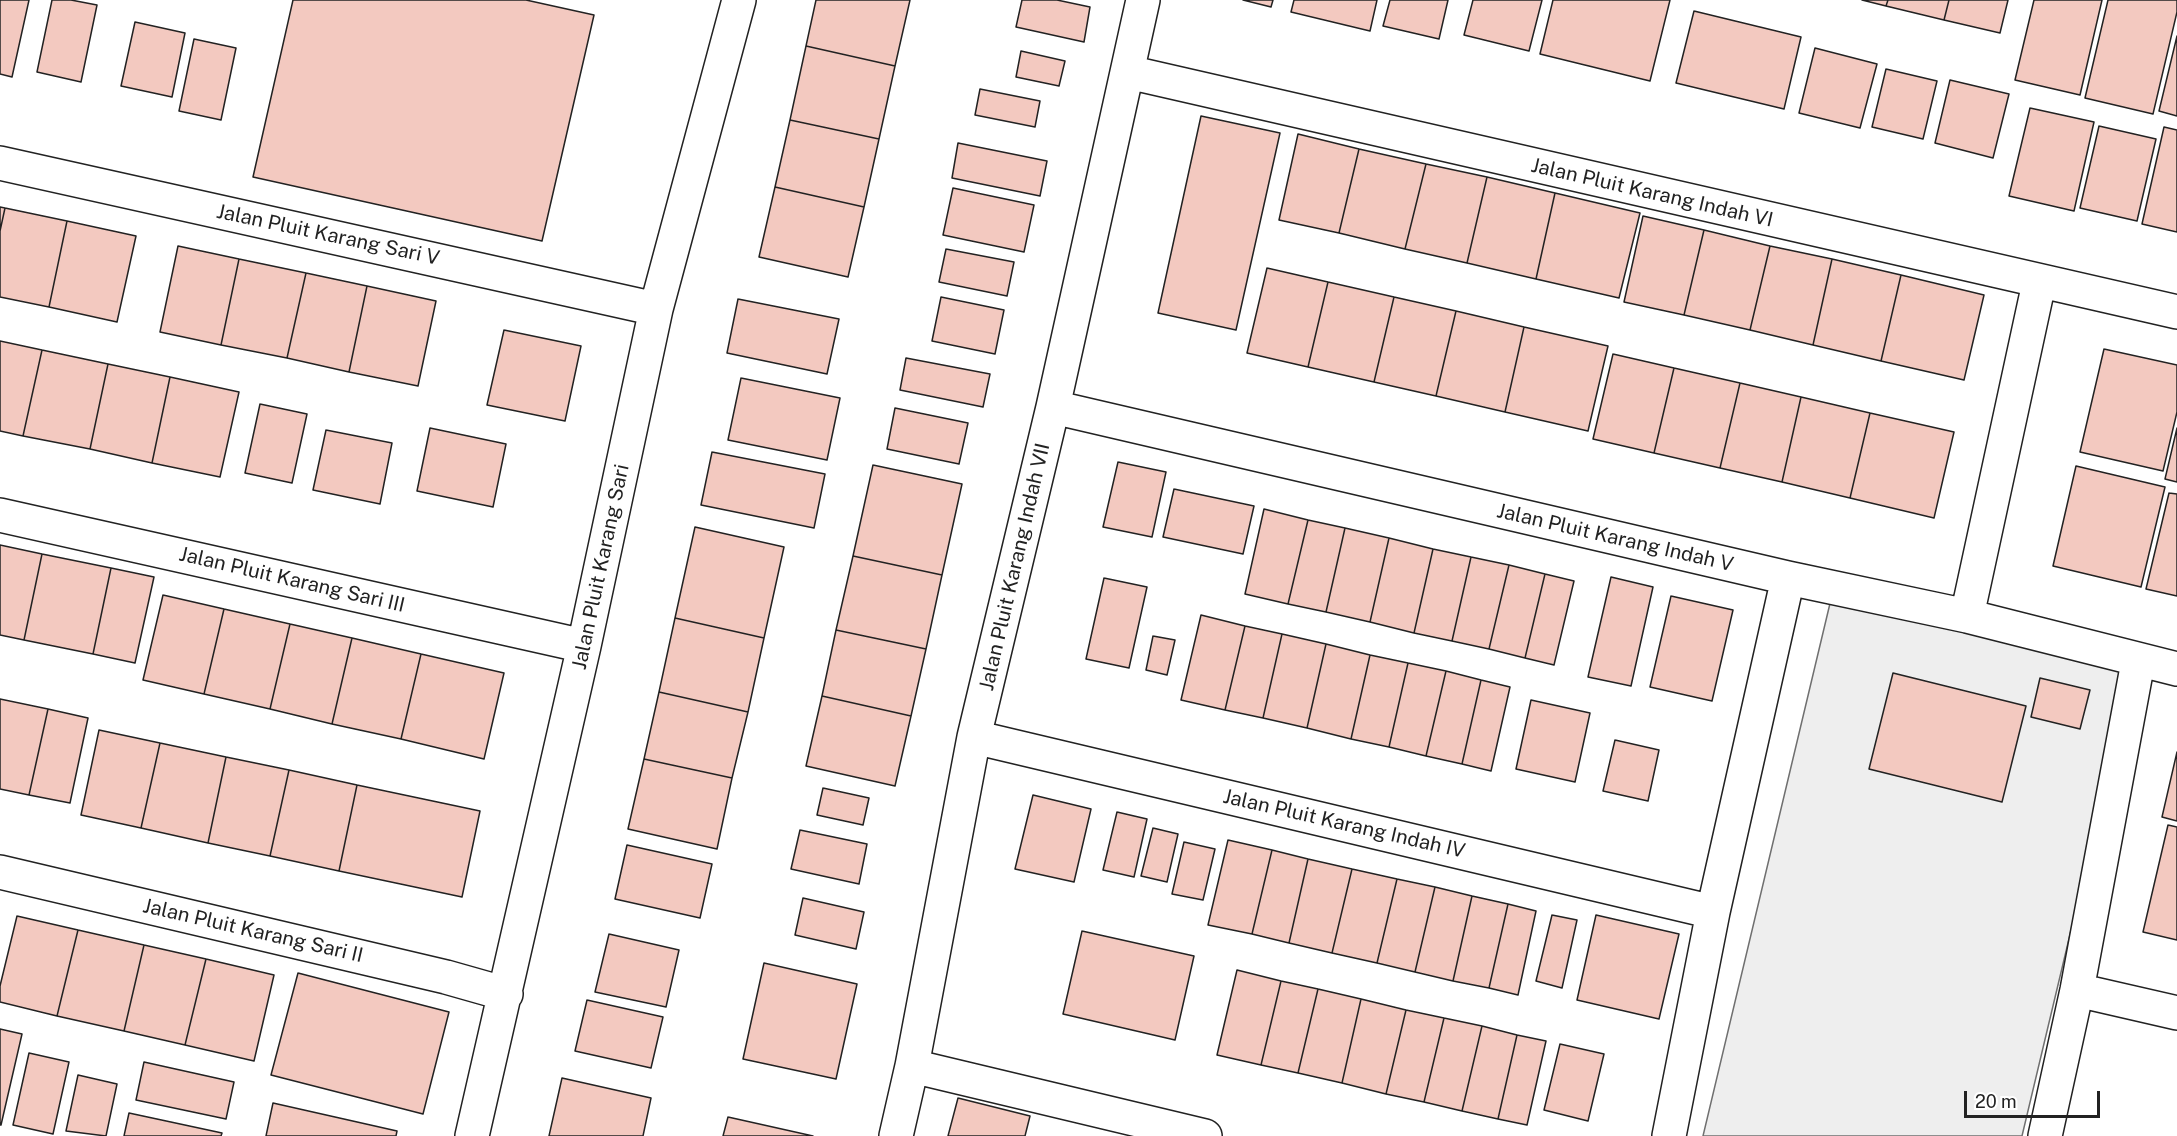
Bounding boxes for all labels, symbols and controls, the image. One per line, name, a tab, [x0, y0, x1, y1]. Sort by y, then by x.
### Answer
street label: Jalan Pluit Karang Indah VI	[1529, 153, 1775, 233]
street label: Jalan Pluit Karang Sari V	[214, 200, 442, 270]
street label: Jalan Pluit Karang Indah VII	[975, 441, 1055, 693]
street label: Jalan Pluit Karang Sari	[568, 462, 634, 672]
street label: Jalan Pluit Karang Indah V	[1494, 499, 1736, 577]
street label: Jalan Pluit Karang Sari III	[177, 542, 407, 618]
street label: Jalan Pluit Karang Indah IV	[1221, 784, 1467, 864]
street label: Jalan Pluit Karang Sari II	[141, 894, 365, 968]
scale bar	[1967, 1079, 2104, 1117]
text: 20 m	[1975, 1091, 2017, 1112]

